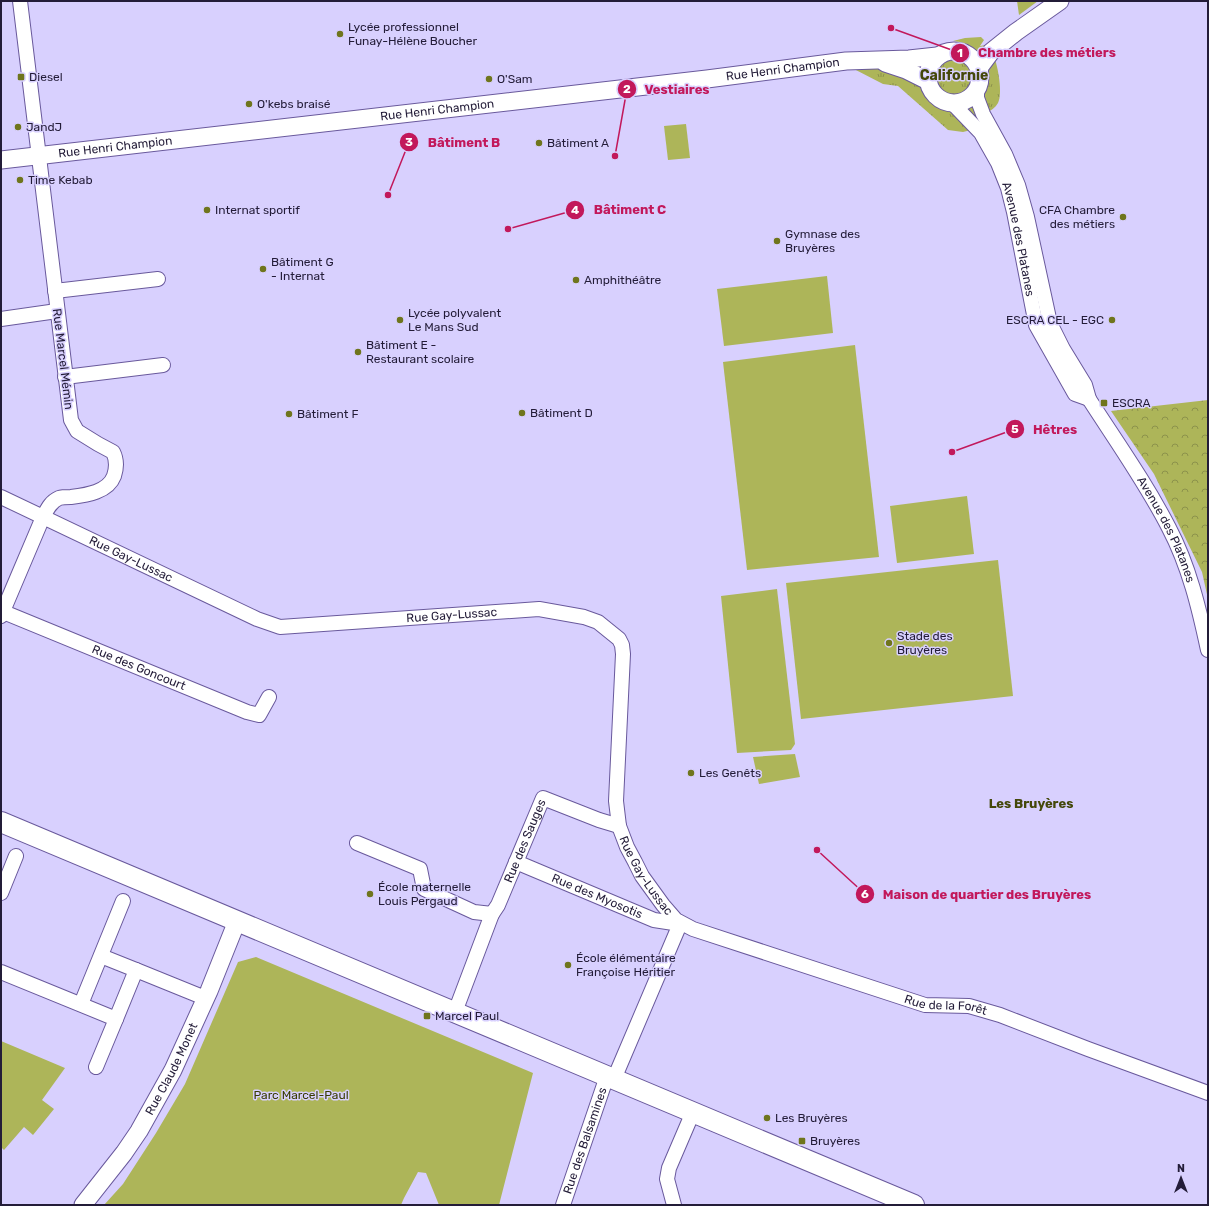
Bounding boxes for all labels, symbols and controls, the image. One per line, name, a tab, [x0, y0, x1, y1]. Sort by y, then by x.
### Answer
place label: Lycée professionnel Funay-Hélène Boucher	[348, 20, 478, 48]
marker: Lycée professionnel Funay-Hélène Boucher	[335, 29, 345, 39]
callout: Chambre des métiers	[950, 40, 1124, 65]
text: Chambre des métiers	[978, 45, 1116, 60]
text: 1	[957, 46, 963, 60]
street label: Rue Henri Champion	[725, 55, 840, 83]
district label: Californie	[920, 67, 988, 84]
place label: Diesel	[29, 70, 63, 84]
marker: Diesel	[16, 72, 26, 82]
place label: O'Sam	[497, 72, 533, 86]
marker: O'Sam	[484, 74, 494, 84]
callout: Vestiaires	[617, 77, 718, 102]
text: 2	[623, 82, 631, 96]
text: Vestiaires	[644, 82, 710, 97]
street label: Rue Henri Champion	[379, 96, 495, 123]
place label: O'kebs braisé	[257, 97, 331, 111]
marker: O'kebs braisé	[244, 99, 254, 109]
place label: JandJ	[26, 120, 62, 134]
marker: JandJ	[13, 122, 23, 132]
callout: Bâtiment B	[399, 130, 508, 155]
street label: Rue Henri Champion	[57, 133, 173, 160]
text: 3	[405, 135, 413, 149]
text: Bâtiment B	[428, 135, 500, 150]
place label: Bâtiment A	[547, 136, 609, 150]
marker: Bâtiment A	[534, 138, 544, 148]
place label: Time Kebab	[28, 173, 93, 187]
marker: Time Kebab	[15, 175, 25, 185]
street label: Avenue des Platanes	[999, 180, 1037, 298]
callout: Bâtiment C	[565, 197, 674, 222]
text: Bâtiment C	[594, 202, 666, 217]
place label: Internat sportif	[215, 203, 300, 217]
text: 4	[571, 203, 579, 217]
place label: CFA Chambre des métiers	[1039, 203, 1115, 231]
marker: Internat sportif	[202, 205, 212, 215]
marker: CFA Chambre des métiers	[1118, 212, 1128, 222]
place label: Gymnase des Bruyères	[785, 227, 860, 255]
marker: Gymnase des Bruyères	[772, 236, 782, 246]
place label: Bâtiment G - Internat	[271, 255, 334, 283]
marker: Bâtiment G - Internat	[258, 264, 268, 274]
place label: Amphithéâtre	[584, 273, 661, 287]
marker: Amphithéâtre	[571, 275, 581, 285]
place label: Lycée polyvalent Le Mans Sud	[408, 306, 501, 334]
street label: Rue Marcel Mémin	[50, 308, 76, 410]
place label: ESCRA CEL - EGC	[1006, 313, 1104, 327]
marker: Lycée polyvalent Le Mans Sud	[395, 315, 405, 325]
marker: ESCRA CEL - EGC	[1107, 315, 1117, 325]
place label: Bâtiment E - Restaurant scolaire	[366, 338, 475, 366]
marker: Bâtiment E - Restaurant scolaire	[353, 347, 363, 357]
place label: ESCRA	[1112, 396, 1151, 410]
marker: ESCRA	[1099, 398, 1109, 408]
place label: Bâtiment D	[530, 406, 593, 420]
place label: Bâtiment F	[297, 407, 358, 421]
marker: Bâtiment D	[517, 408, 527, 418]
marker: Bâtiment F	[284, 409, 294, 419]
callout: Hêtres	[1005, 417, 1085, 442]
text: 5	[1011, 422, 1019, 436]
text: Hêtres	[1033, 422, 1077, 437]
street label: Avenue des Platanes	[1134, 474, 1198, 584]
street label: Rue Gay-Lussac	[87, 533, 175, 585]
street label: Rue Gay-Lussac	[406, 605, 498, 625]
place label: Stade des Bruyères	[897, 629, 953, 657]
marker: Stade des Bruyères	[884, 638, 894, 648]
street label: Rue des Goncourt	[90, 642, 188, 693]
place label: Les Genêts	[699, 766, 761, 780]
marker: Les Genêts	[686, 768, 696, 778]
district label: Les Bruyères	[989, 796, 1073, 811]
street label: Rue des Sauges	[501, 797, 549, 885]
street label: Rue Gay-Lussac	[616, 834, 676, 918]
street label: Rue des Myosotis	[550, 871, 645, 921]
place label: École maternelle Louis Pergaud	[378, 880, 471, 908]
callout: Maison de quartier des Bruyères	[855, 882, 1100, 907]
text: 6	[861, 887, 869, 901]
text: Maison de quartier des Bruyères	[883, 887, 1091, 902]
marker: École maternelle Louis Pergaud	[365, 889, 375, 899]
place label: École élémentaire Françoise Héritier	[576, 951, 676, 979]
marker: École élémentaire Françoise Héritier	[563, 960, 573, 970]
street label: Rue de la Forêt	[903, 992, 989, 1018]
place label: Marcel Paul	[435, 1009, 499, 1023]
marker: Marcel Paul	[422, 1011, 432, 1021]
street label: Rue Claude Monet	[142, 1020, 201, 1117]
street label: Rue des Balsamines	[560, 1085, 610, 1196]
park label: Parc Marcel-Paul	[253, 1088, 349, 1102]
place label: Les Bruyères	[775, 1111, 848, 1125]
marker: Les Bruyères	[762, 1113, 772, 1123]
place label: Bruyères	[810, 1134, 860, 1148]
marker: Bruyères	[797, 1136, 807, 1146]
north arrow	[1161, 1158, 1201, 1198]
text: N	[1177, 1162, 1185, 1175]

